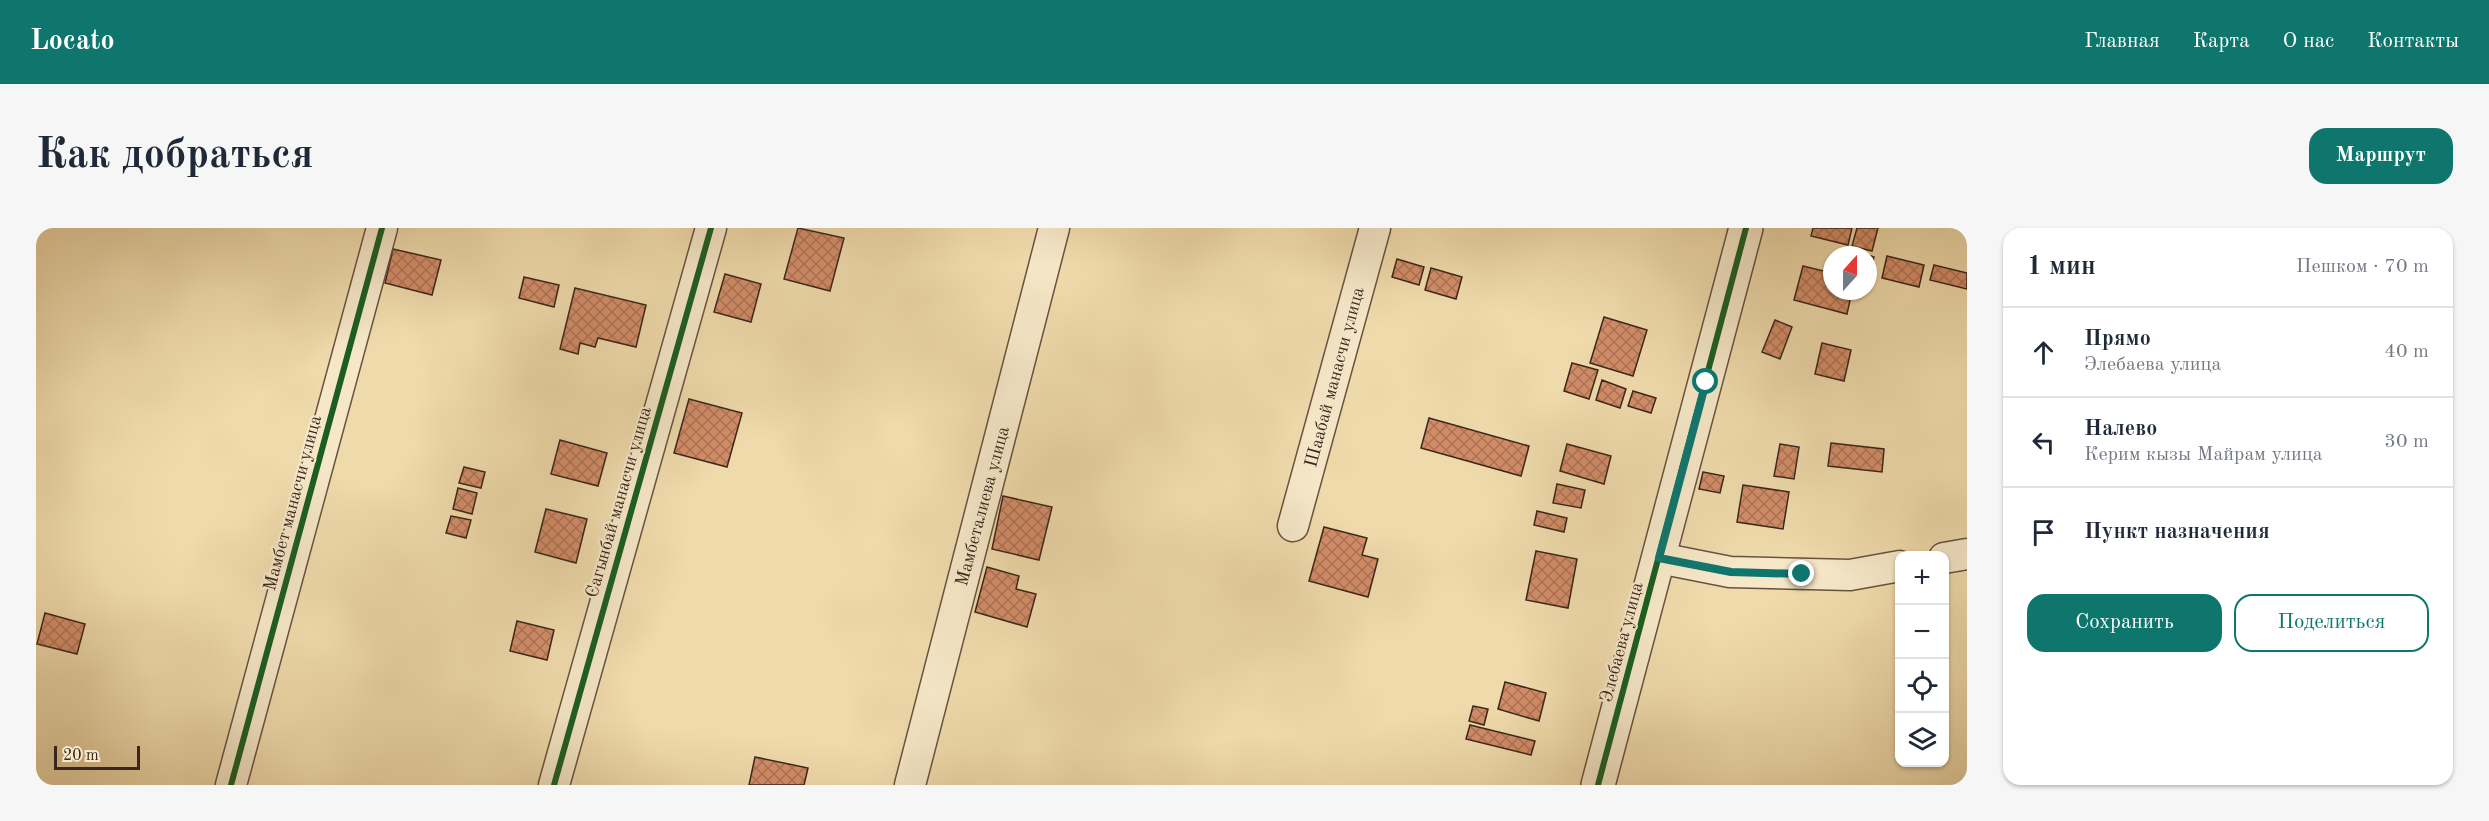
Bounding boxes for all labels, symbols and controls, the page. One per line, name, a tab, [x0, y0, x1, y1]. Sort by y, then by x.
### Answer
text: Locato	[30, 28, 115, 56]
text: Главная	[2084, 31, 2160, 52]
text: Карта	[2193, 31, 2250, 52]
text: О нас	[2283, 31, 2334, 52]
text: Контакты	[2367, 31, 2459, 52]
button: Маршрут	[2309, 128, 2453, 184]
text: Как добраться	[36, 135, 313, 177]
north arrow	[1823, 246, 1877, 300]
text: 1 мин	[2027, 254, 2096, 280]
text: Пешком · 70 m	[2296, 257, 2429, 277]
street label: Шаабай манасчи улица	[1302, 285, 1368, 469]
text: Прямо	[2084, 328, 2151, 350]
icon: ahead	[2027, 336, 2060, 369]
text: 40 m	[2384, 342, 2429, 362]
text: Элебаева улица	[2084, 355, 2221, 375]
route start	[1692, 368, 1718, 394]
street label: Сагынбай манасчи улица	[583, 405, 655, 600]
street label: Мамбет манасчи улица	[261, 414, 325, 593]
text: Налево	[2084, 418, 2157, 440]
street label: Мамбеталиева улица	[953, 424, 1013, 588]
icon: left	[2027, 426, 2060, 459]
text: 30 m	[2384, 432, 2429, 452]
text: Керим кызы Майрам улица	[2084, 445, 2323, 465]
icon: arrive	[2027, 516, 2060, 549]
text: Пункт назначения	[2084, 521, 2270, 543]
map controls	[1895, 551, 1949, 767]
button: +	[1895, 551, 1949, 605]
route end	[1788, 560, 1814, 586]
street label: Элебаева улица	[1597, 580, 1647, 704]
button: Сохранить	[2027, 594, 2222, 652]
button: Поделиться	[2234, 594, 2429, 652]
button: −	[1895, 605, 1949, 659]
button: locate	[1895, 659, 1949, 713]
button: layers	[1895, 713, 1949, 767]
scale bar	[54, 743, 140, 770]
text: 20 m	[63, 748, 99, 764]

